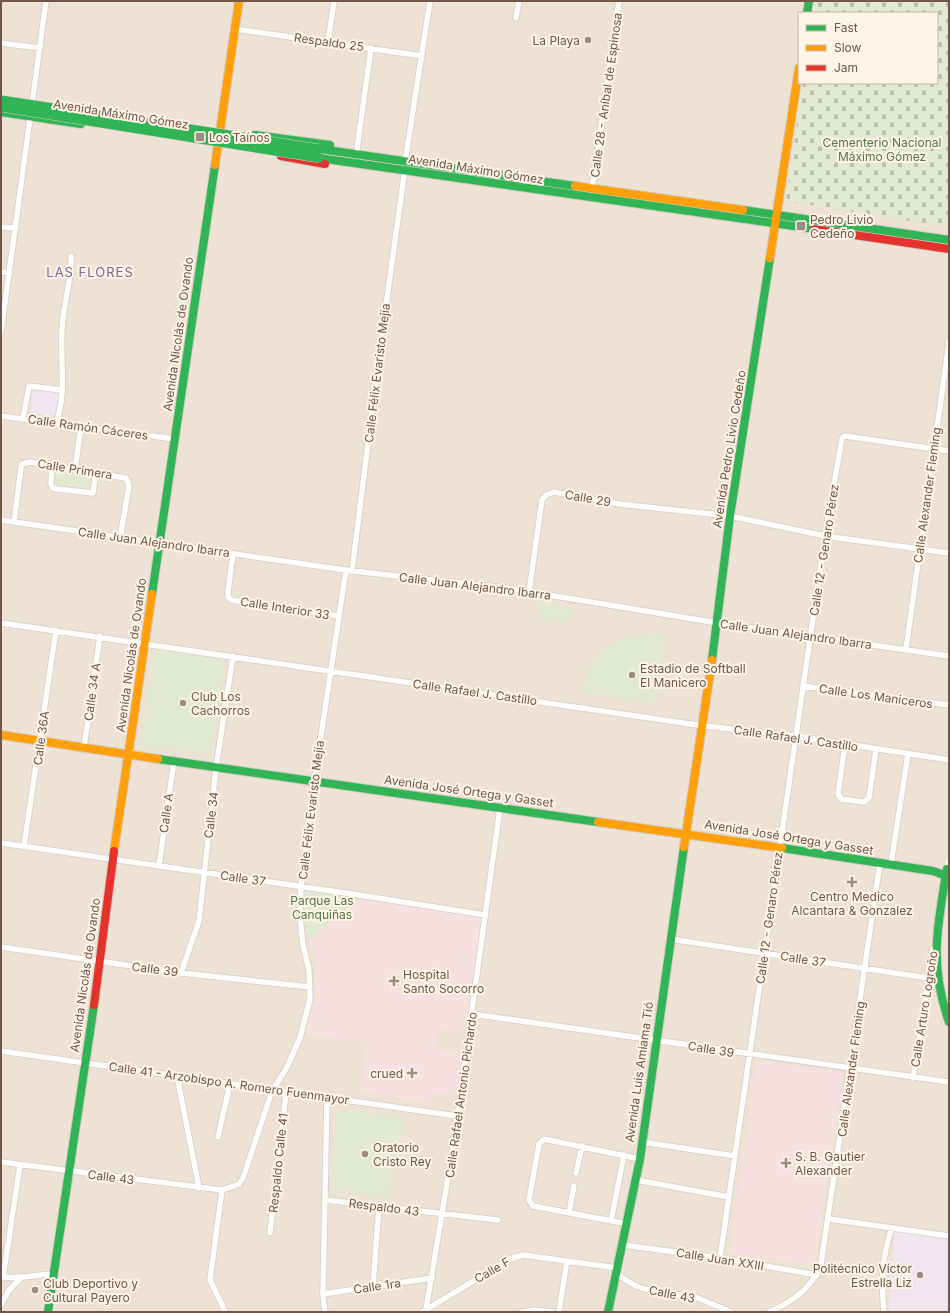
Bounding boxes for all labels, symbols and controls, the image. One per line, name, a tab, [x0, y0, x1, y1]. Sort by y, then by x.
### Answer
street label: Calle 28 - Aníbal de Espinosa	[587, 12, 625, 178]
legend	[798, 12, 938, 84]
text: Fast	[834, 20, 858, 35]
street label: Respaldo 25	[293, 30, 365, 54]
place label: La Playa	[533, 33, 580, 48]
marker: La Playa	[583, 35, 593, 45]
text: Slow	[834, 40, 862, 55]
text: Jam	[834, 60, 858, 75]
street label: Avenida Máximo Gómez	[52, 96, 190, 132]
place label: Los Taínos	[209, 130, 270, 145]
marker: Los Taínos	[194, 131, 206, 143]
park label: Cementerio Nacional Máximo Gómez	[823, 135, 941, 164]
street label: Avenida Máximo Gómez	[407, 151, 545, 187]
place label: Pedro Livio Cedeño	[810, 212, 873, 241]
marker: Pedro Livio Cedeño	[795, 220, 807, 232]
street label: Avenida Nicolás de Ovando	[160, 256, 196, 412]
district label: LAS FLORES	[46, 264, 134, 280]
street label: Calle Félix Evaristo Mejía	[361, 302, 393, 444]
street label: Avenida Pedro Livio Cedeño	[709, 369, 749, 529]
street label: Calle Ramón Cáceres	[27, 411, 149, 443]
street label: Calle Alexander Fleming	[910, 426, 944, 564]
street label: Calle Primera	[36, 456, 114, 482]
street label: Calle 12 - Genaro Pérez	[806, 483, 842, 617]
street label: Calle 29	[564, 487, 612, 509]
street label: Calle Juan Alejandro lbarra	[77, 524, 231, 560]
street label: Calle Juan Alejandro lbarra	[398, 569, 552, 603]
street label: Avenida Nicolás de Ovando	[113, 577, 149, 733]
street label: Calle Interior 33	[239, 594, 331, 622]
street label: Calle Juan Alejandro lbarra	[719, 616, 873, 652]
place label: Estadio de Softball El Manicero	[640, 661, 746, 690]
street label: Calle 34 A	[81, 662, 103, 722]
marker: Estadio de Softball El Manicero	[627, 670, 637, 680]
street label: Calle Rafael J. Castillo	[412, 676, 538, 708]
street label: Calle Los Maniceros	[818, 681, 934, 711]
place label: Club Los Cachorros	[191, 689, 250, 718]
marker: Club Los Cachorros	[178, 698, 188, 708]
street label: Calle 36A	[30, 710, 52, 766]
street label: Calle Rafael J. Castillo	[733, 722, 859, 754]
street label: Calle Félix Evaristo Mejía	[295, 739, 327, 881]
street label: Avenida José Ortega y Gasset	[383, 772, 555, 810]
street label: Calle 34	[201, 791, 221, 839]
street label: Calle A	[156, 792, 176, 834]
street label: Avenida José Ortega y Gasset	[704, 816, 875, 858]
street label: Calle 12 - Genaro Pérez	[752, 851, 786, 985]
street label: Calle 37	[219, 867, 267, 889]
marker: Centro Medico Alcantara & Gonzalez	[846, 876, 858, 888]
place label: Centro Medico Alcantara & Gonzalez	[791, 889, 913, 918]
park label: Parque Las Canquiñas	[290, 893, 354, 922]
street label: Avenida Nicolás de Ovando	[67, 897, 103, 1053]
street label: Calle 37	[779, 948, 827, 970]
street label: Calle Arturo Logroño	[907, 950, 941, 1068]
street label: Calle 39	[131, 959, 179, 979]
place label: Hospital Santo Socorro	[403, 967, 484, 996]
marker: Hospital Santo Socorro	[388, 975, 400, 987]
street label: Calle Alexander Fleming	[834, 1000, 868, 1138]
street label: Avenida Luis Amiama Tió	[622, 1001, 656, 1143]
street label: Calle Rafael Antonio Pichardo	[442, 1011, 480, 1179]
street label: Calle 39	[687, 1038, 735, 1060]
street label: Calle 41 - Arzobispo A. Romero Fuenmayor	[108, 1059, 351, 1107]
place label: crued	[370, 1066, 403, 1081]
marker: crued	[406, 1067, 418, 1079]
street label: Respaldo Calle 41	[265, 1112, 291, 1214]
place label: Oratorio Cristo Rey	[373, 1140, 431, 1169]
marker: Oratorio Cristo Rey	[360, 1149, 370, 1159]
place label: S. B. Gautier Alexander	[795, 1149, 866, 1178]
marker: S. B. Gautier Alexander	[780, 1157, 792, 1169]
street label: Calle 43	[87, 1167, 135, 1187]
street label: Respaldo 43	[348, 1195, 420, 1219]
street label: Calle Juan XXIII	[675, 1245, 765, 1273]
street label: Calle F	[471, 1254, 513, 1286]
place label: Politécnico Víctor Estrella Liz	[813, 1261, 912, 1290]
marker: Politécnico Víctor Estrella Liz	[915, 1270, 925, 1280]
street label: Calle 1ra	[352, 1275, 402, 1297]
place label: Club Deportivo y Cultural Payero	[43, 1276, 138, 1305]
street label: Calle 43	[648, 1282, 696, 1306]
marker: Club Deportivo y Cultural Payero	[30, 1285, 40, 1295]

